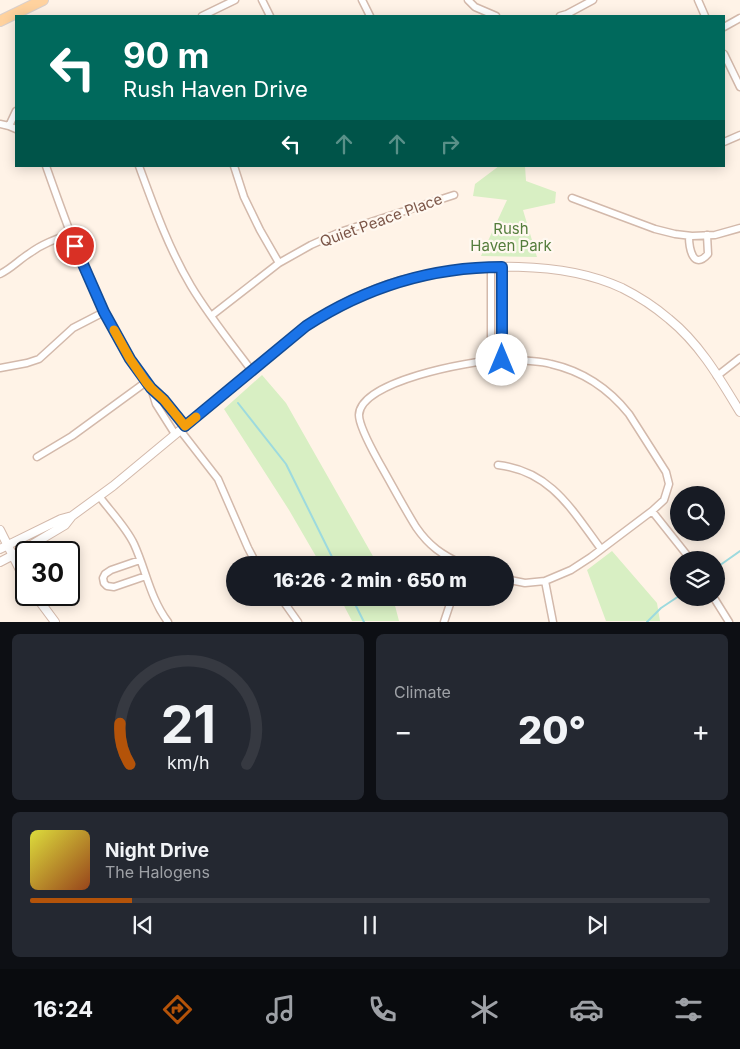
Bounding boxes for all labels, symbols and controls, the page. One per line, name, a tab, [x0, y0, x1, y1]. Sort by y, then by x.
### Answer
text: 90 m	[123, 34, 210, 76]
icon: left	[40, 35, 105, 100]
text: Rush Haven Drive	[123, 76, 308, 102]
icon: left	[277, 130, 305, 158]
icon: ahead	[330, 130, 358, 158]
icon: ahead	[383, 130, 411, 158]
icon: right	[436, 130, 464, 158]
street label: Quiet Peace Place	[317, 189, 445, 251]
park label: Rush Haven Park	[470, 219, 552, 255]
pin	[54, 225, 96, 267]
icon: arrive	[61, 232, 89, 260]
position arrow	[475, 333, 527, 385]
map controls	[670, 486, 725, 606]
button: search	[670, 486, 725, 541]
speed limit sign: 30	[15, 541, 80, 606]
button: layers	[670, 551, 725, 606]
text: 16:26 · 2 min · 650 m	[273, 569, 467, 592]
text: Climate	[394, 682, 451, 702]
text: 21	[160, 693, 216, 756]
text: 20°	[518, 707, 586, 753]
text: −	[394, 714, 413, 748]
text: +	[691, 714, 710, 748]
text: km/h	[167, 752, 209, 773]
text: Night Drive	[105, 839, 209, 862]
text: The Halogens	[105, 862, 210, 882]
icon: previous	[129, 911, 157, 939]
icon: pause	[356, 911, 384, 939]
icon: next	[583, 911, 611, 939]
icon: directions	[160, 992, 195, 1027]
icon: music	[263, 992, 298, 1027]
icon: phone	[365, 992, 400, 1027]
icon: climate	[467, 992, 502, 1027]
icon: car	[569, 992, 604, 1027]
icon: filters	[671, 992, 706, 1027]
text: 16:24	[34, 996, 93, 1022]

